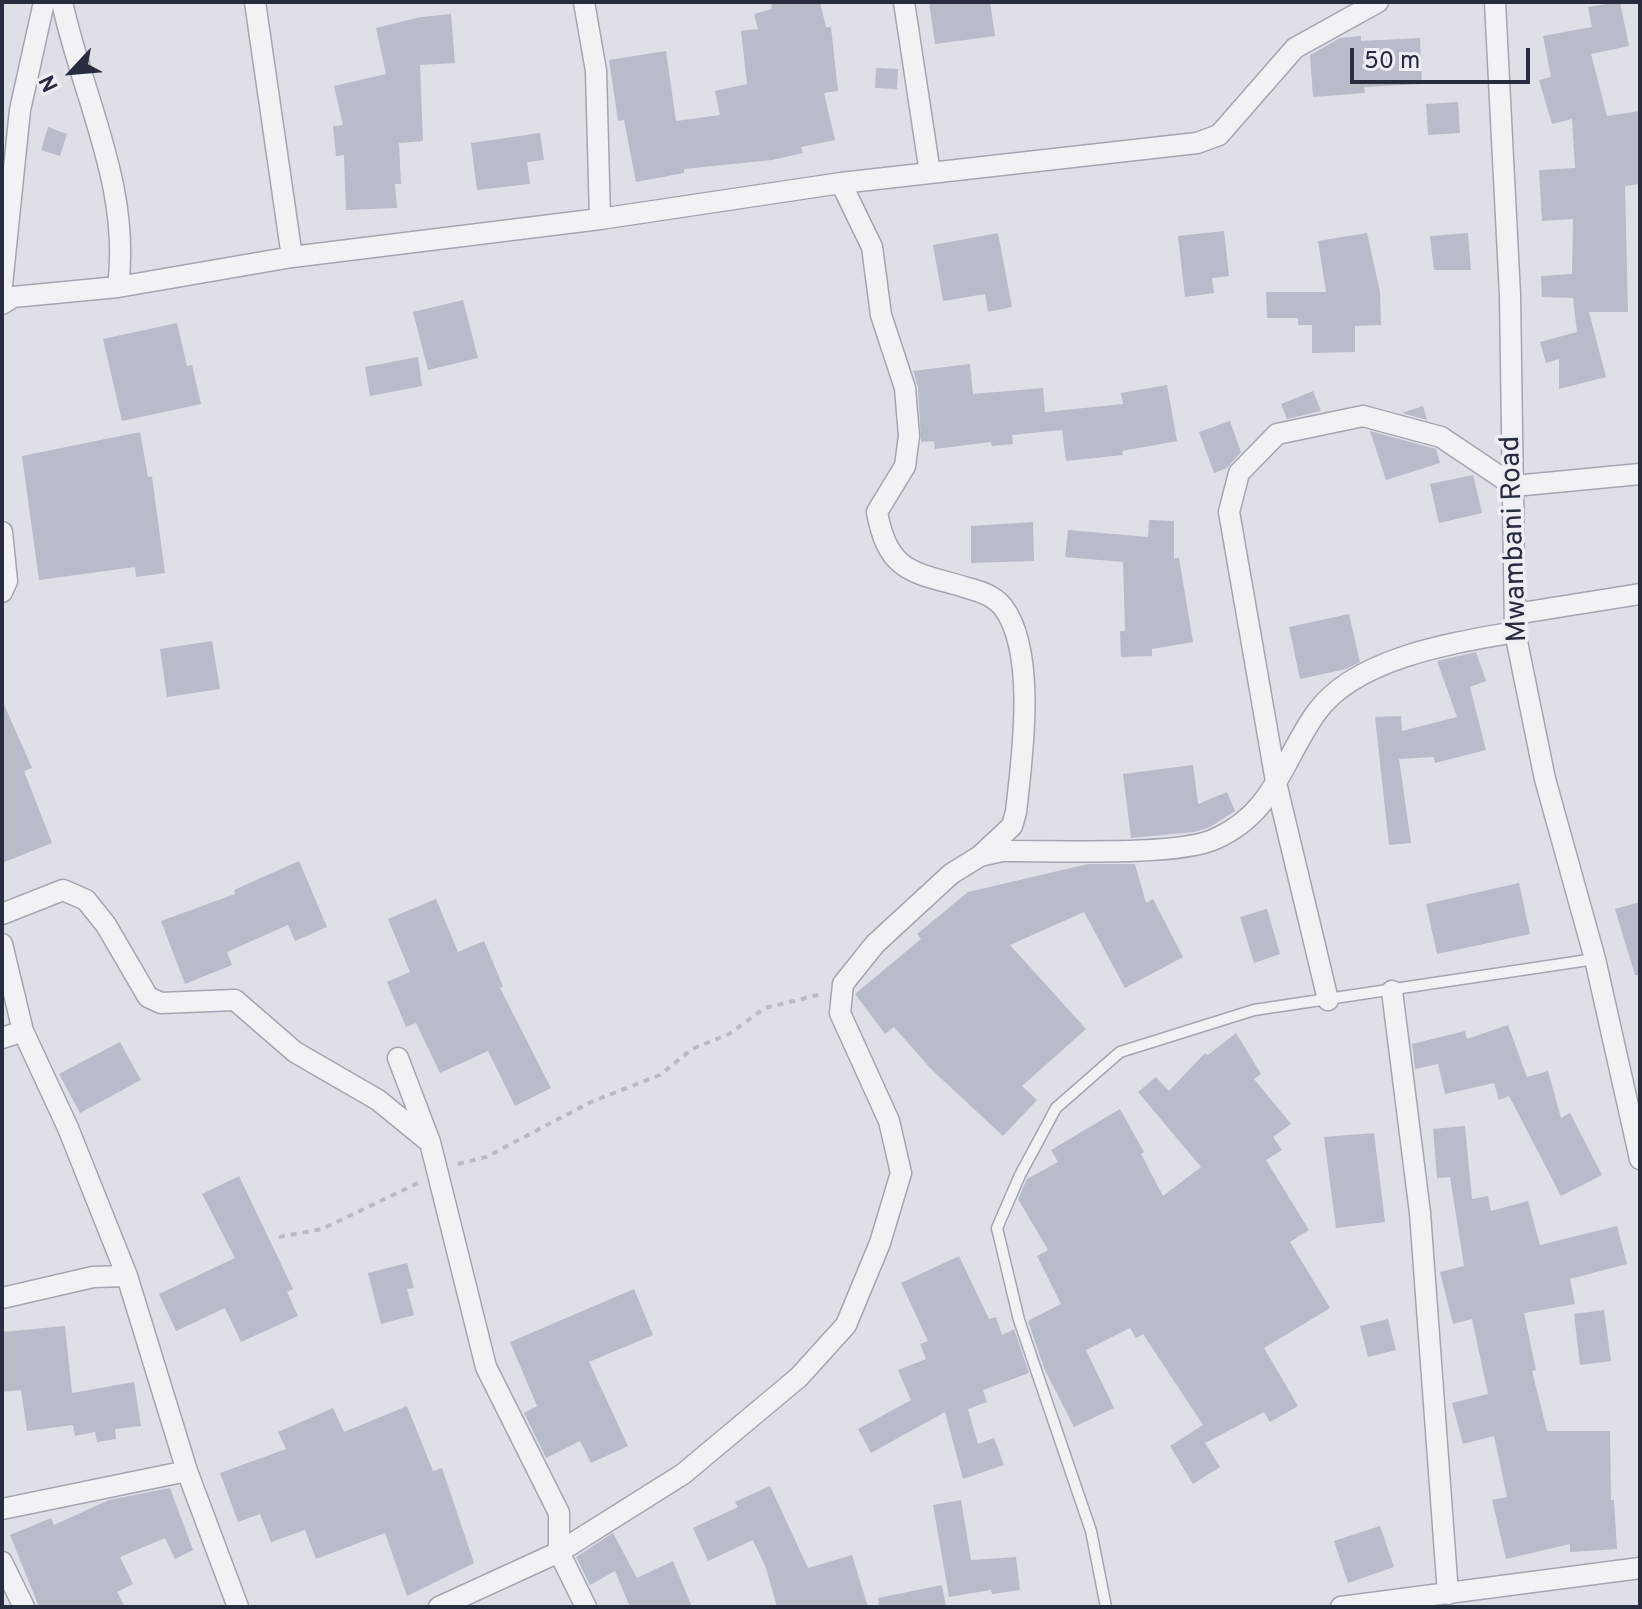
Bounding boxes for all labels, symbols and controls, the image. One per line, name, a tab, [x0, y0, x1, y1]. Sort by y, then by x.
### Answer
north arrow	[32, 32, 112, 112]
scale bar	[1354, 32, 1534, 82]
text: 50 m	[1364, 47, 1420, 77]
text: N	[34, 70, 66, 96]
street label: Mwambani Road	[1496, 435, 1536, 643]

